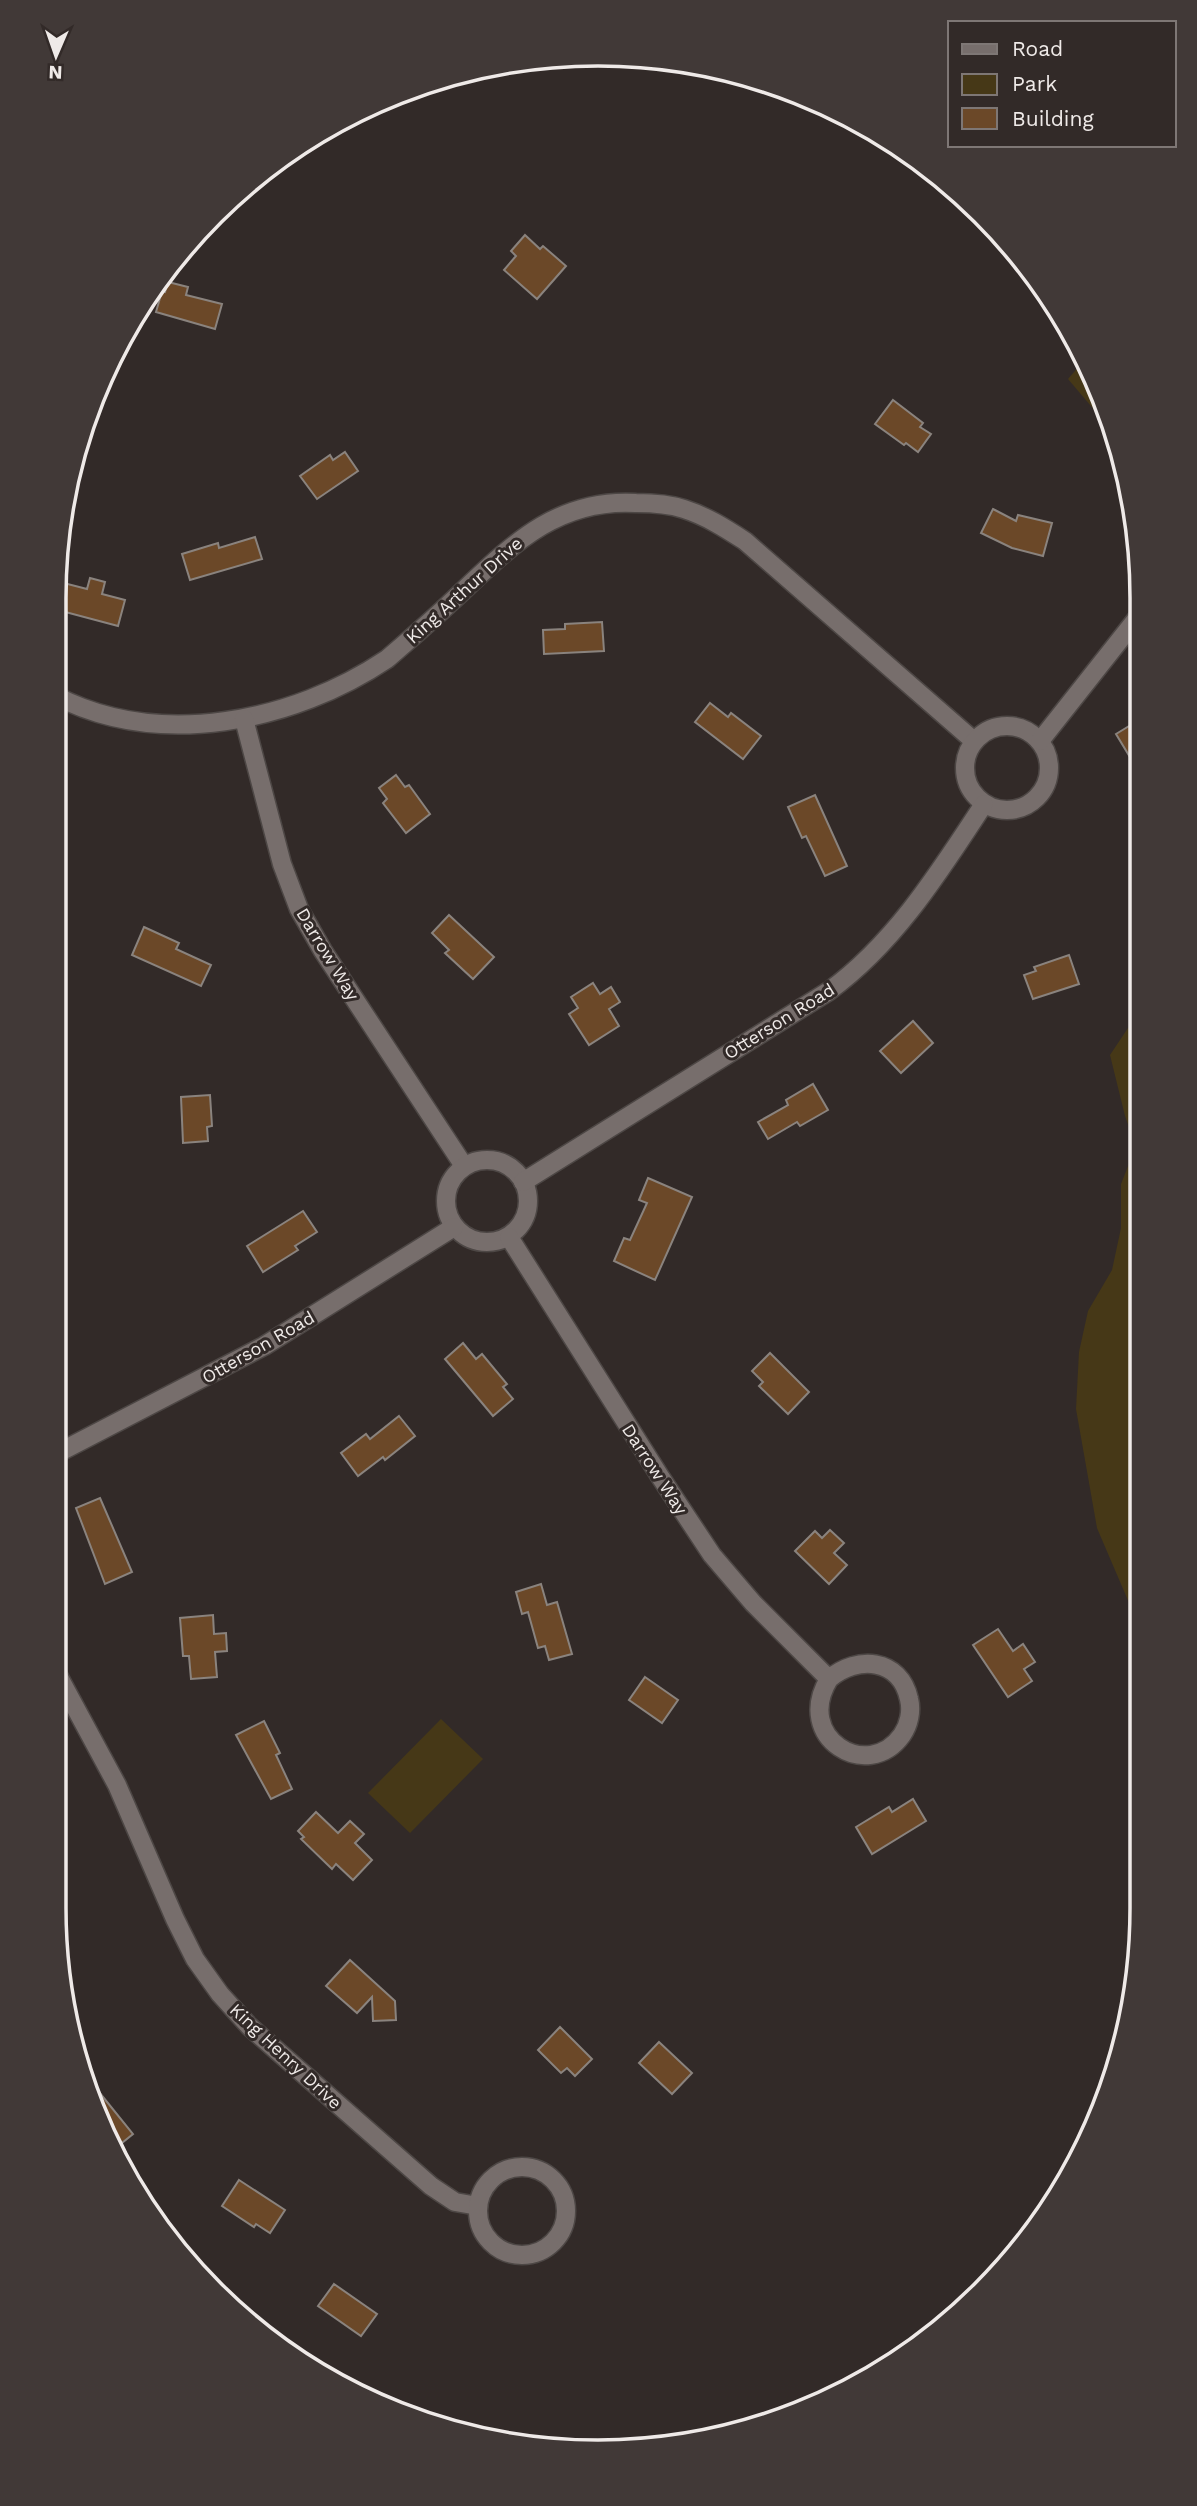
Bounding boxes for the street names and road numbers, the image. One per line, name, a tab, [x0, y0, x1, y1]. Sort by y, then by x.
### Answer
street label: King Arthur Drive	[402, 532, 526, 648]
street label: Darrow Way	[292, 904, 364, 1005]
street label: Otterson Road	[720, 979, 838, 1063]
street label: Otterson Road	[198, 1306, 318, 1388]
street label: Darrow Way	[618, 1420, 693, 1519]
street label: King Henry Drive	[226, 1999, 346, 2113]

